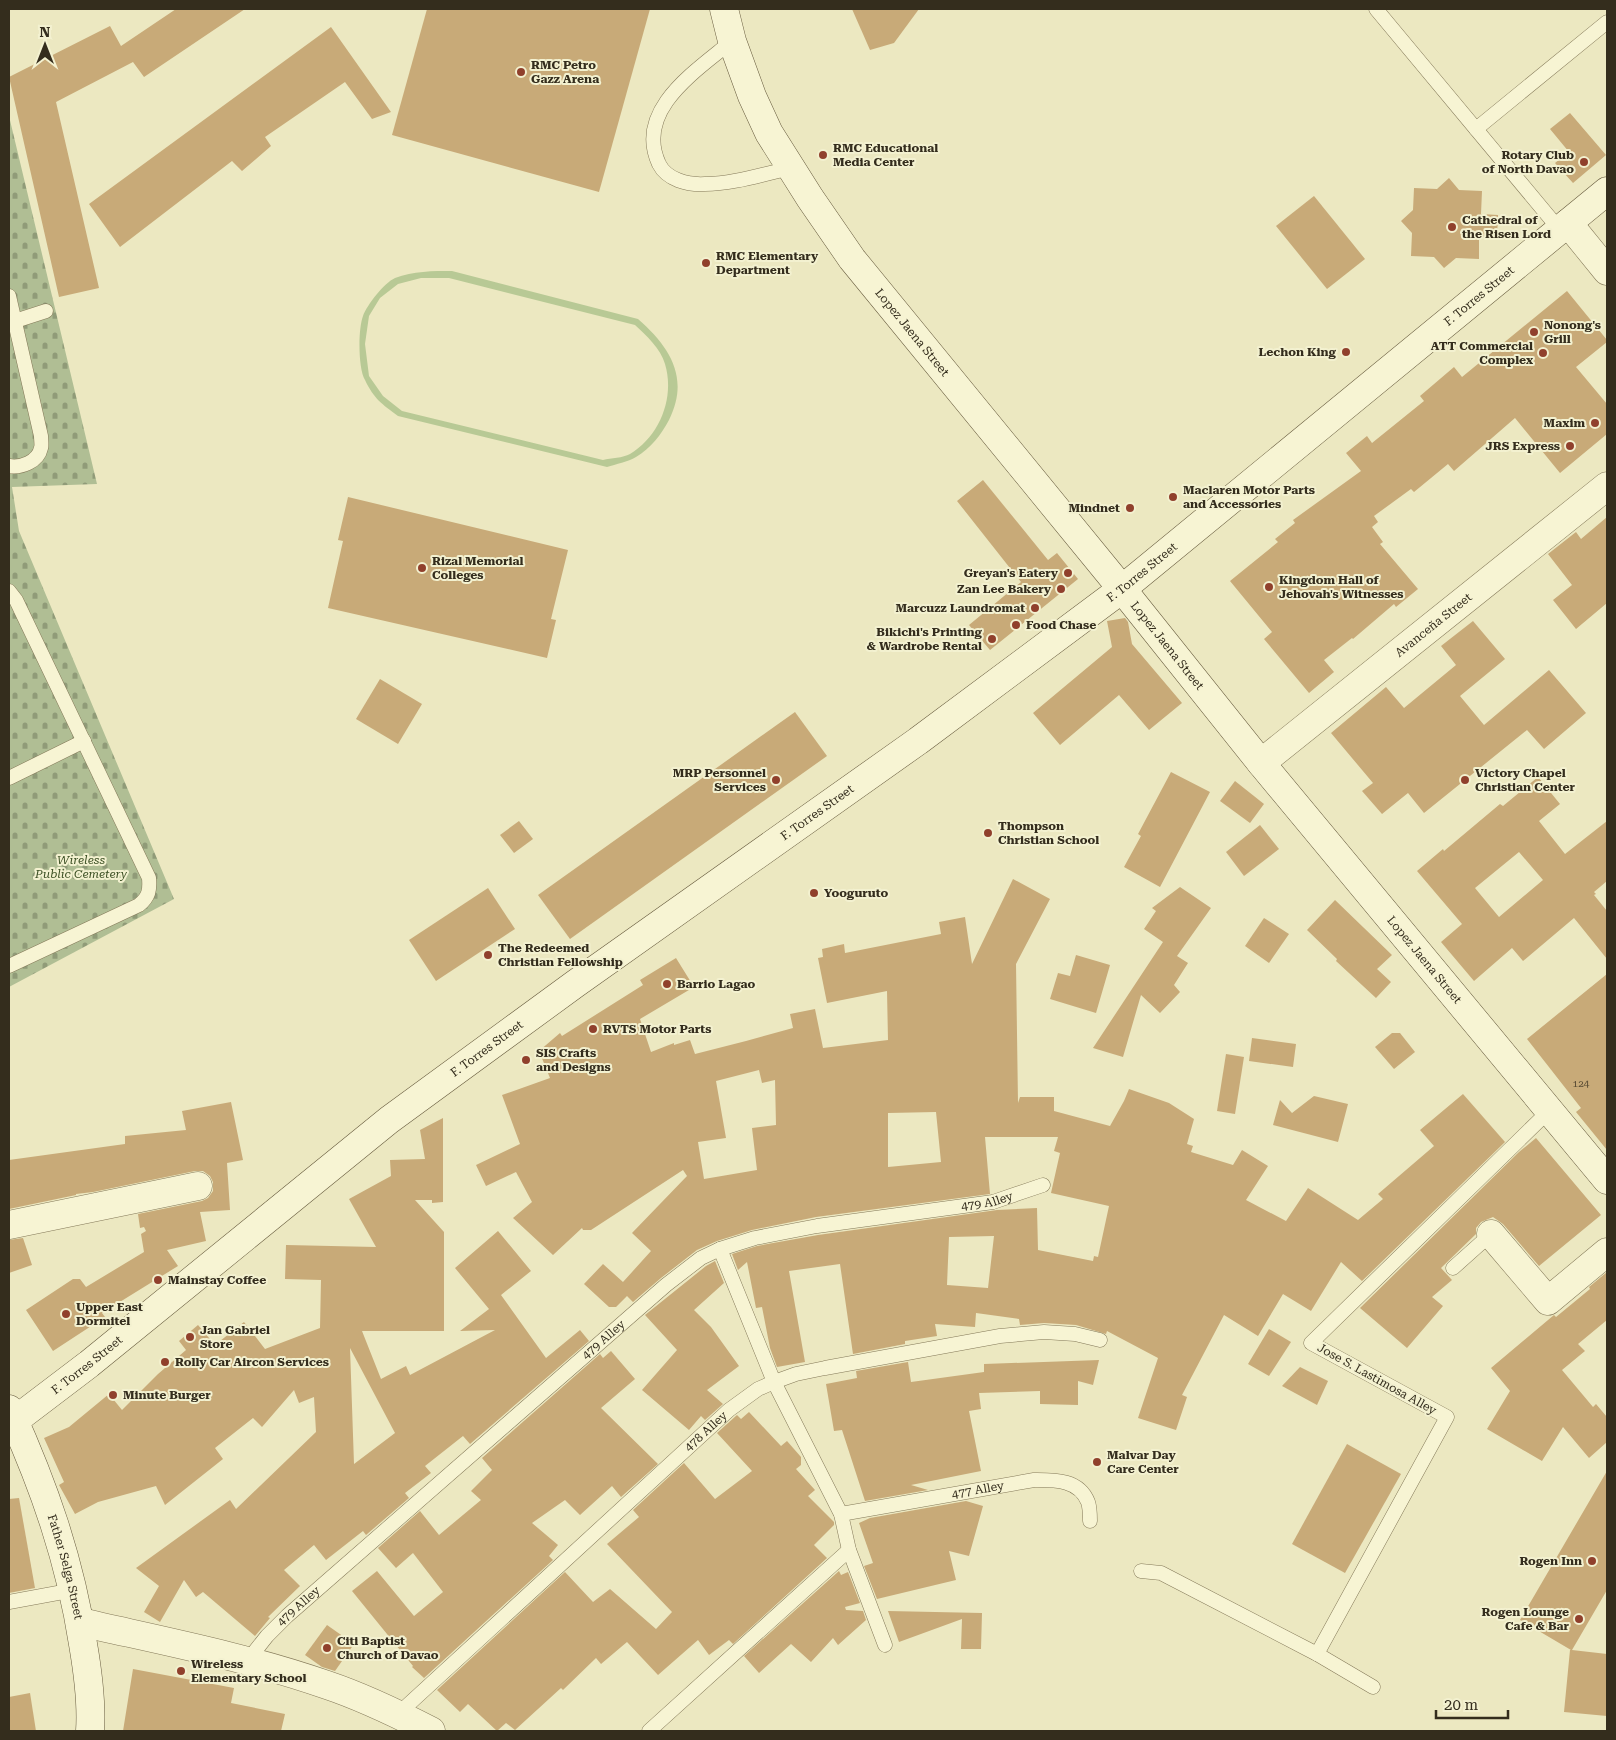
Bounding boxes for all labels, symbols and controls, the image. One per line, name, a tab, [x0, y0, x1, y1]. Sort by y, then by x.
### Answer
north arrow	[20, 20, 70, 70]
text: N	[40, 24, 51, 40]
place label: RMC Petro Gazz Arena	[531, 58, 599, 86]
marker: RMC Petro Gazz Arena	[515, 66, 527, 78]
place label: RMC Educational Media Center	[833, 141, 938, 169]
place label: Rotary Club of North Davao	[1482, 148, 1574, 176]
marker: RMC Educational Media Center	[817, 149, 829, 161]
marker: Rotary Club of North Davao	[1578, 156, 1590, 168]
place label: Cathedral of the Risen Lord	[1462, 213, 1551, 241]
marker: Cathedral of the Risen Lord	[1446, 221, 1458, 233]
place label: RMC Elementary Department	[716, 249, 819, 277]
marker: RMC Elementary Department	[700, 257, 712, 269]
street label: F. Torres Street	[1441, 263, 1517, 329]
street label: Lopez Jaena Street	[872, 286, 952, 380]
place label: Nonong's Grill	[1544, 318, 1601, 346]
marker: Nonong's Grill	[1528, 326, 1540, 338]
place label: ATT Commercial Complex	[1431, 339, 1533, 367]
place label: Lechon King	[1259, 345, 1337, 359]
marker: Lechon King	[1340, 346, 1352, 358]
marker: ATT Commercial Complex	[1537, 347, 1549, 359]
place label: Maxim	[1544, 416, 1585, 430]
marker: Maxim	[1589, 417, 1601, 429]
place label: JRS Express	[1485, 439, 1560, 453]
marker: JRS Express	[1564, 440, 1576, 452]
place label: Maclaren Motor Parts and Accessories	[1183, 483, 1315, 511]
marker: Maclaren Motor Parts and Accessories	[1167, 491, 1179, 503]
place label: Mindnet	[1068, 501, 1120, 515]
marker: Mindnet	[1124, 502, 1136, 514]
street label: F. Torres Street	[1104, 539, 1180, 605]
place label: Rizal Memorial Colleges	[432, 554, 523, 582]
marker: Rizal Memorial Colleges	[416, 562, 428, 574]
place label: Greyan's Eatery	[964, 566, 1059, 580]
marker: Greyan's Eatery	[1062, 567, 1074, 579]
place label: Kingdom Hall of Jehovah's Witnesses	[1279, 573, 1404, 601]
marker: Kingdom Hall of Jehovah's Witnesses	[1263, 581, 1275, 593]
place label: Zan Lee Bakery	[957, 582, 1052, 596]
marker: Zan Lee Bakery	[1055, 583, 1067, 595]
street label: Avanceña Street	[1392, 590, 1475, 660]
street label: Lopez Jaena Street	[1128, 599, 1207, 693]
place label: Marcuzz Laundromat	[895, 601, 1025, 615]
marker: Marcuzz Laundromat	[1029, 602, 1041, 614]
place label: Food Chase	[1026, 618, 1096, 632]
marker: Food Chase	[1010, 619, 1022, 631]
place label: Bikichi's Printing & Wardrobe Rental	[867, 625, 983, 653]
marker: Bikichi's Printing & Wardrobe Rental	[986, 633, 998, 645]
place label: MRP Personnel Services	[673, 766, 766, 794]
place label: Victory Chapel Christian Center	[1475, 766, 1576, 794]
marker: MRP Personnel Services	[770, 774, 782, 786]
marker: Victory Chapel Christian Center	[1459, 774, 1471, 786]
street label: F. Torres Street	[778, 781, 857, 843]
place label: Thompson Christian School	[998, 819, 1099, 847]
marker: Thompson Christian School	[982, 827, 994, 839]
park label: Wireless Public Cemetery	[34, 853, 128, 881]
place label: Yooguruto	[824, 886, 888, 900]
marker: Yooguruto	[808, 887, 820, 899]
street label: Lopez Jaena Street	[1384, 913, 1465, 1007]
place label: The Redeemed Christian Fellowship	[498, 941, 623, 969]
marker: The Redeemed Christian Fellowship	[482, 949, 494, 961]
place label: Barrio Lagao	[677, 977, 755, 991]
marker: Barrio Lagao	[661, 978, 673, 990]
street label: F. Torres Street	[448, 1017, 526, 1080]
place label: RVTS Motor Parts	[603, 1022, 711, 1036]
marker: RVTS Motor Parts	[587, 1023, 599, 1035]
place label: SIS Crafts and Designs	[536, 1046, 611, 1074]
marker: SIS Crafts and Designs	[520, 1054, 532, 1066]
house number: 124	[1573, 1078, 1590, 1089]
street label: 479 Alley	[960, 1188, 1016, 1213]
place label: Mainstay Coffee	[168, 1273, 266, 1287]
marker: Mainstay Coffee	[152, 1274, 164, 1286]
place label: Upper East Dormitel	[76, 1300, 143, 1328]
marker: Upper East Dormitel	[60, 1308, 72, 1320]
street label: 479 Alley	[579, 1316, 629, 1362]
place label: Jan Gabriel Store	[200, 1323, 270, 1351]
marker: Jan Gabriel Store	[184, 1331, 196, 1343]
street label: F. Torres Street	[49, 1332, 126, 1397]
street label: Jose S. Lastimosa Alley	[1315, 1340, 1440, 1418]
place label: Rolly Car Aircon Services	[175, 1355, 329, 1369]
marker: Rolly Car Aircon Services	[159, 1356, 171, 1368]
place label: Minute Burger	[123, 1388, 211, 1402]
marker: Minute Burger	[107, 1389, 119, 1401]
street label: 478 Alley	[682, 1408, 731, 1454]
place label: Malvar Day Care Center	[1107, 1448, 1179, 1476]
marker: Malvar Day Care Center	[1091, 1456, 1103, 1468]
street label: 477 Alley	[951, 1478, 1006, 1501]
street label: Father Selga Street	[45, 1512, 86, 1621]
place label: Rogen Inn	[1519, 1554, 1582, 1568]
marker: Rogen Inn	[1586, 1555, 1598, 1567]
street label: 479 Alley	[274, 1583, 324, 1629]
place label: Rogen Lounge Cafe & Bar	[1482, 1605, 1570, 1633]
marker: Rogen Lounge Cafe & Bar	[1573, 1613, 1585, 1625]
place label: Citi Baptist Church of Davao	[337, 1634, 439, 1662]
marker: Citi Baptist Church of Davao	[321, 1642, 333, 1654]
place label: Wireless Elementary School	[191, 1657, 306, 1685]
marker: Wireless Elementary School	[175, 1665, 187, 1677]
scale bar	[1436, 1688, 1508, 1720]
text: 20 m	[1444, 1696, 1479, 1714]

